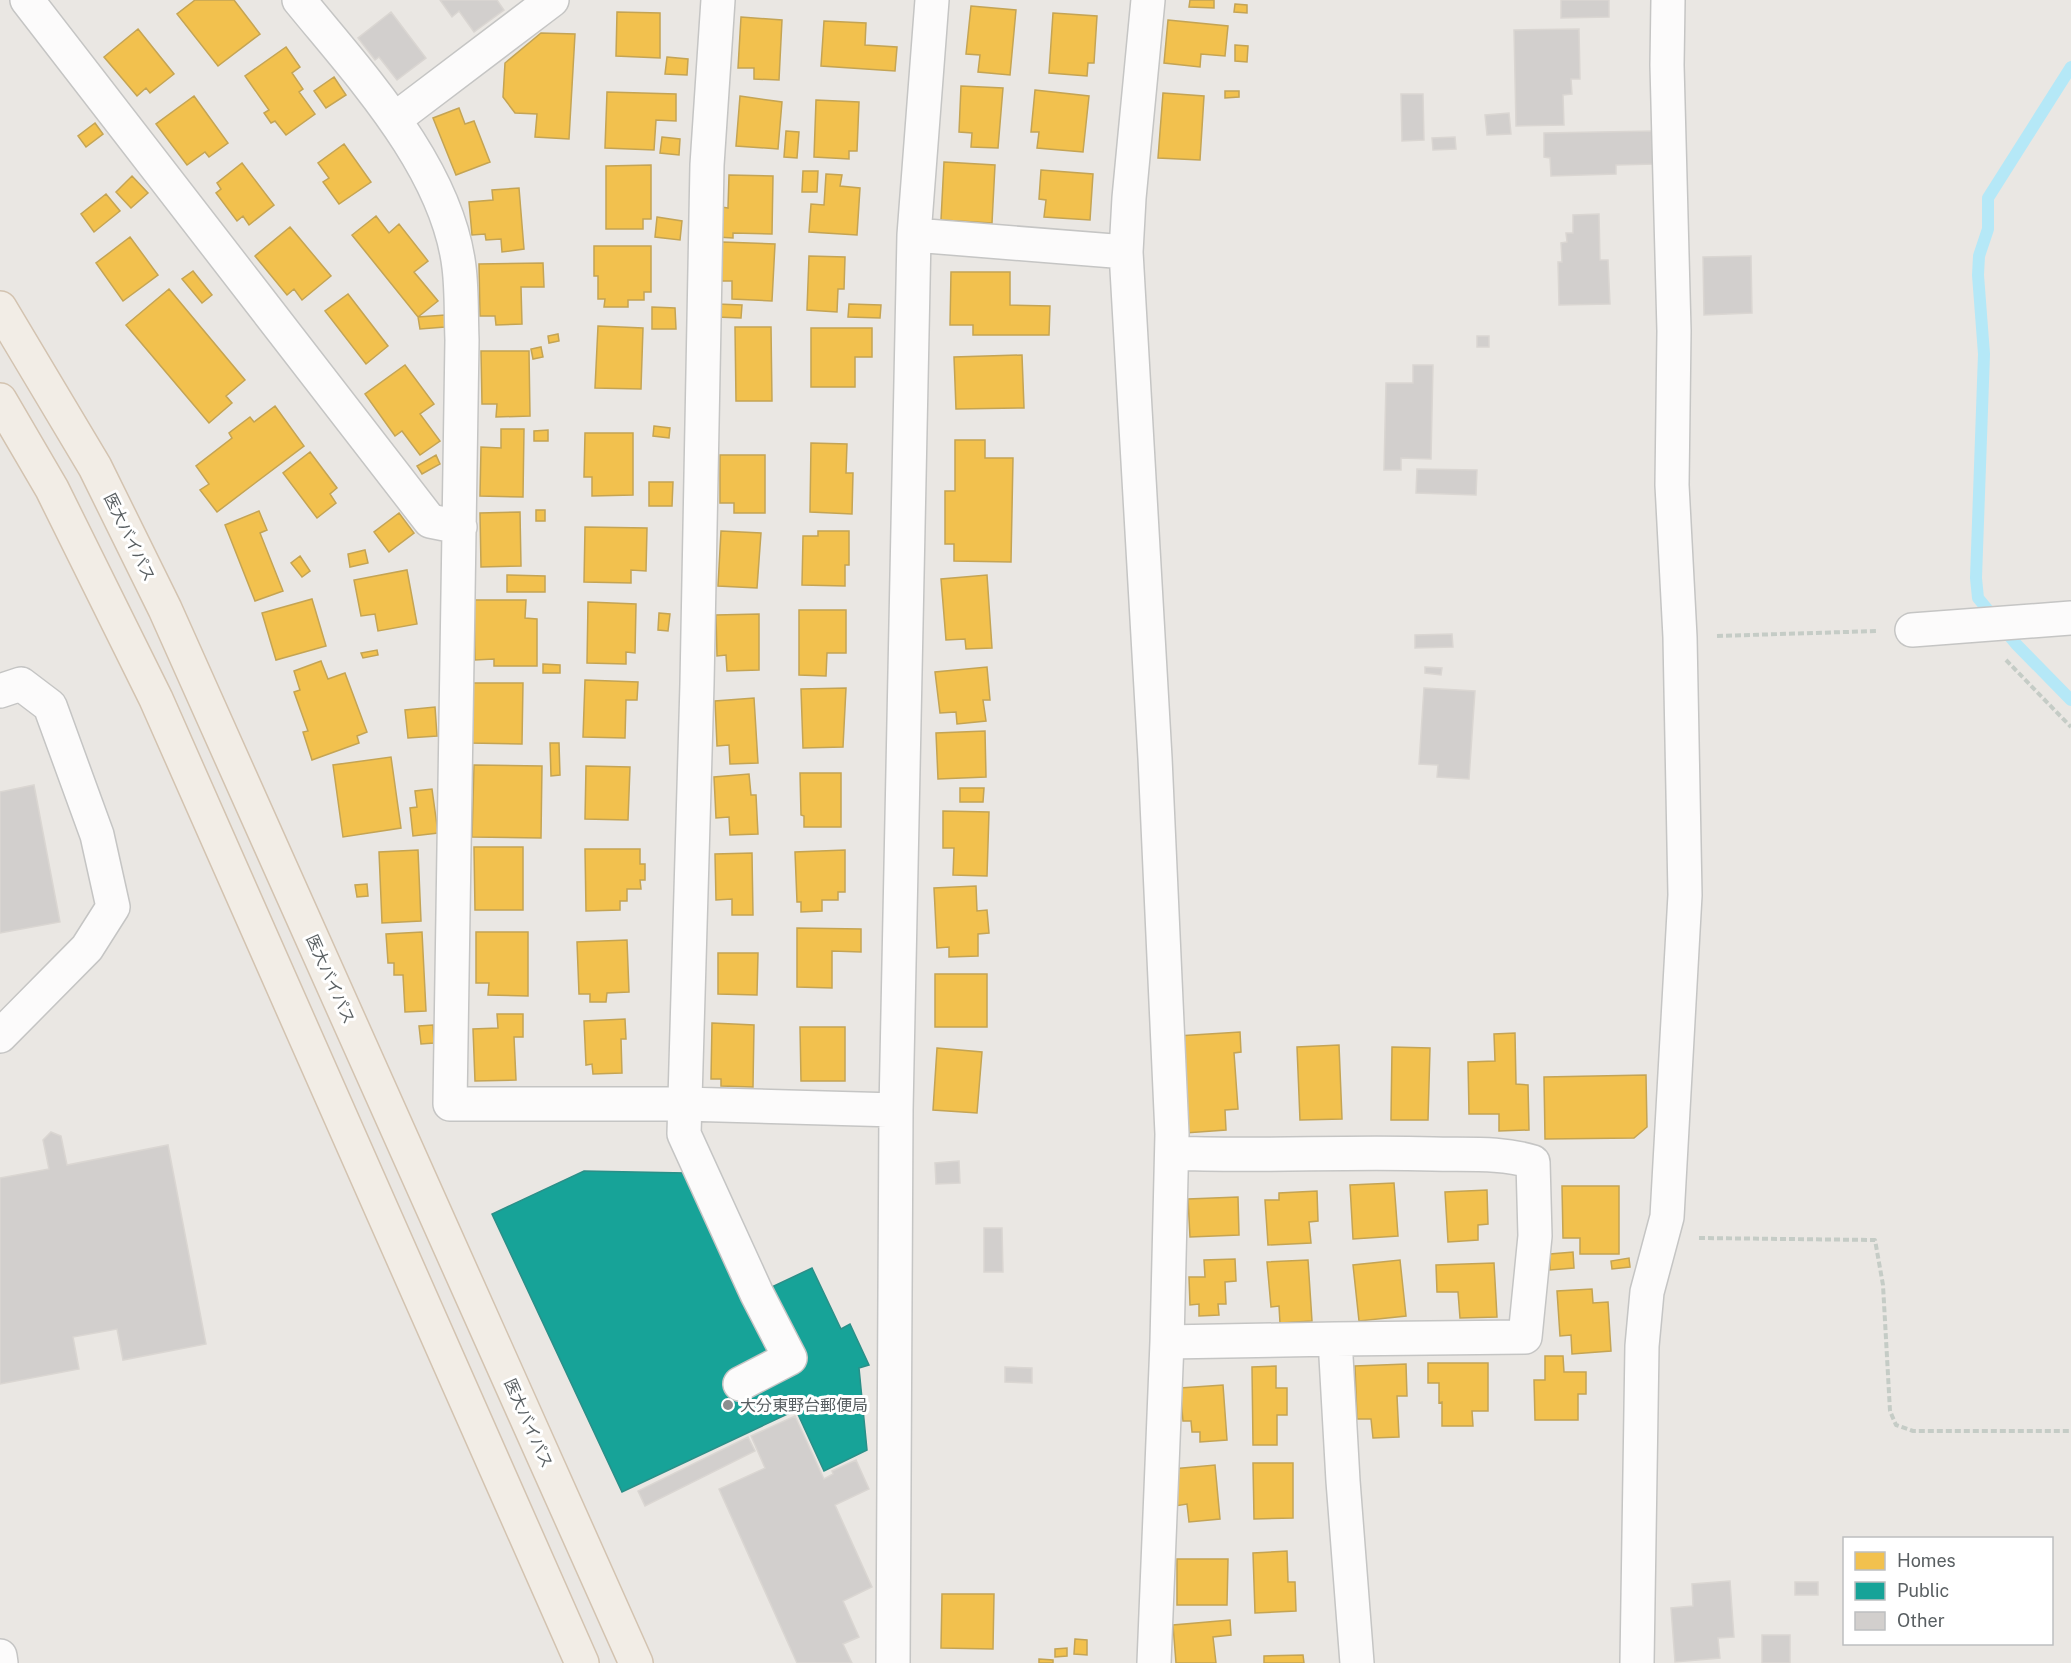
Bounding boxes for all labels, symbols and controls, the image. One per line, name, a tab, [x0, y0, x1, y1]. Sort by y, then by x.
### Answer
street label: 医大バイパス	[100, 490, 159, 584]
street label: 医大バイパス	[302, 932, 359, 1027]
street label: 医大バイパス	[500, 1376, 557, 1471]
place label: 大分東野台郵便局	[740, 1396, 868, 1415]
marker: 大分東野台郵便局	[721, 1398, 735, 1412]
legend	[1843, 1537, 2053, 1645]
text: Homes	[1897, 1550, 1956, 1571]
text: Public	[1897, 1580, 1949, 1601]
text: Other	[1897, 1610, 1945, 1631]

